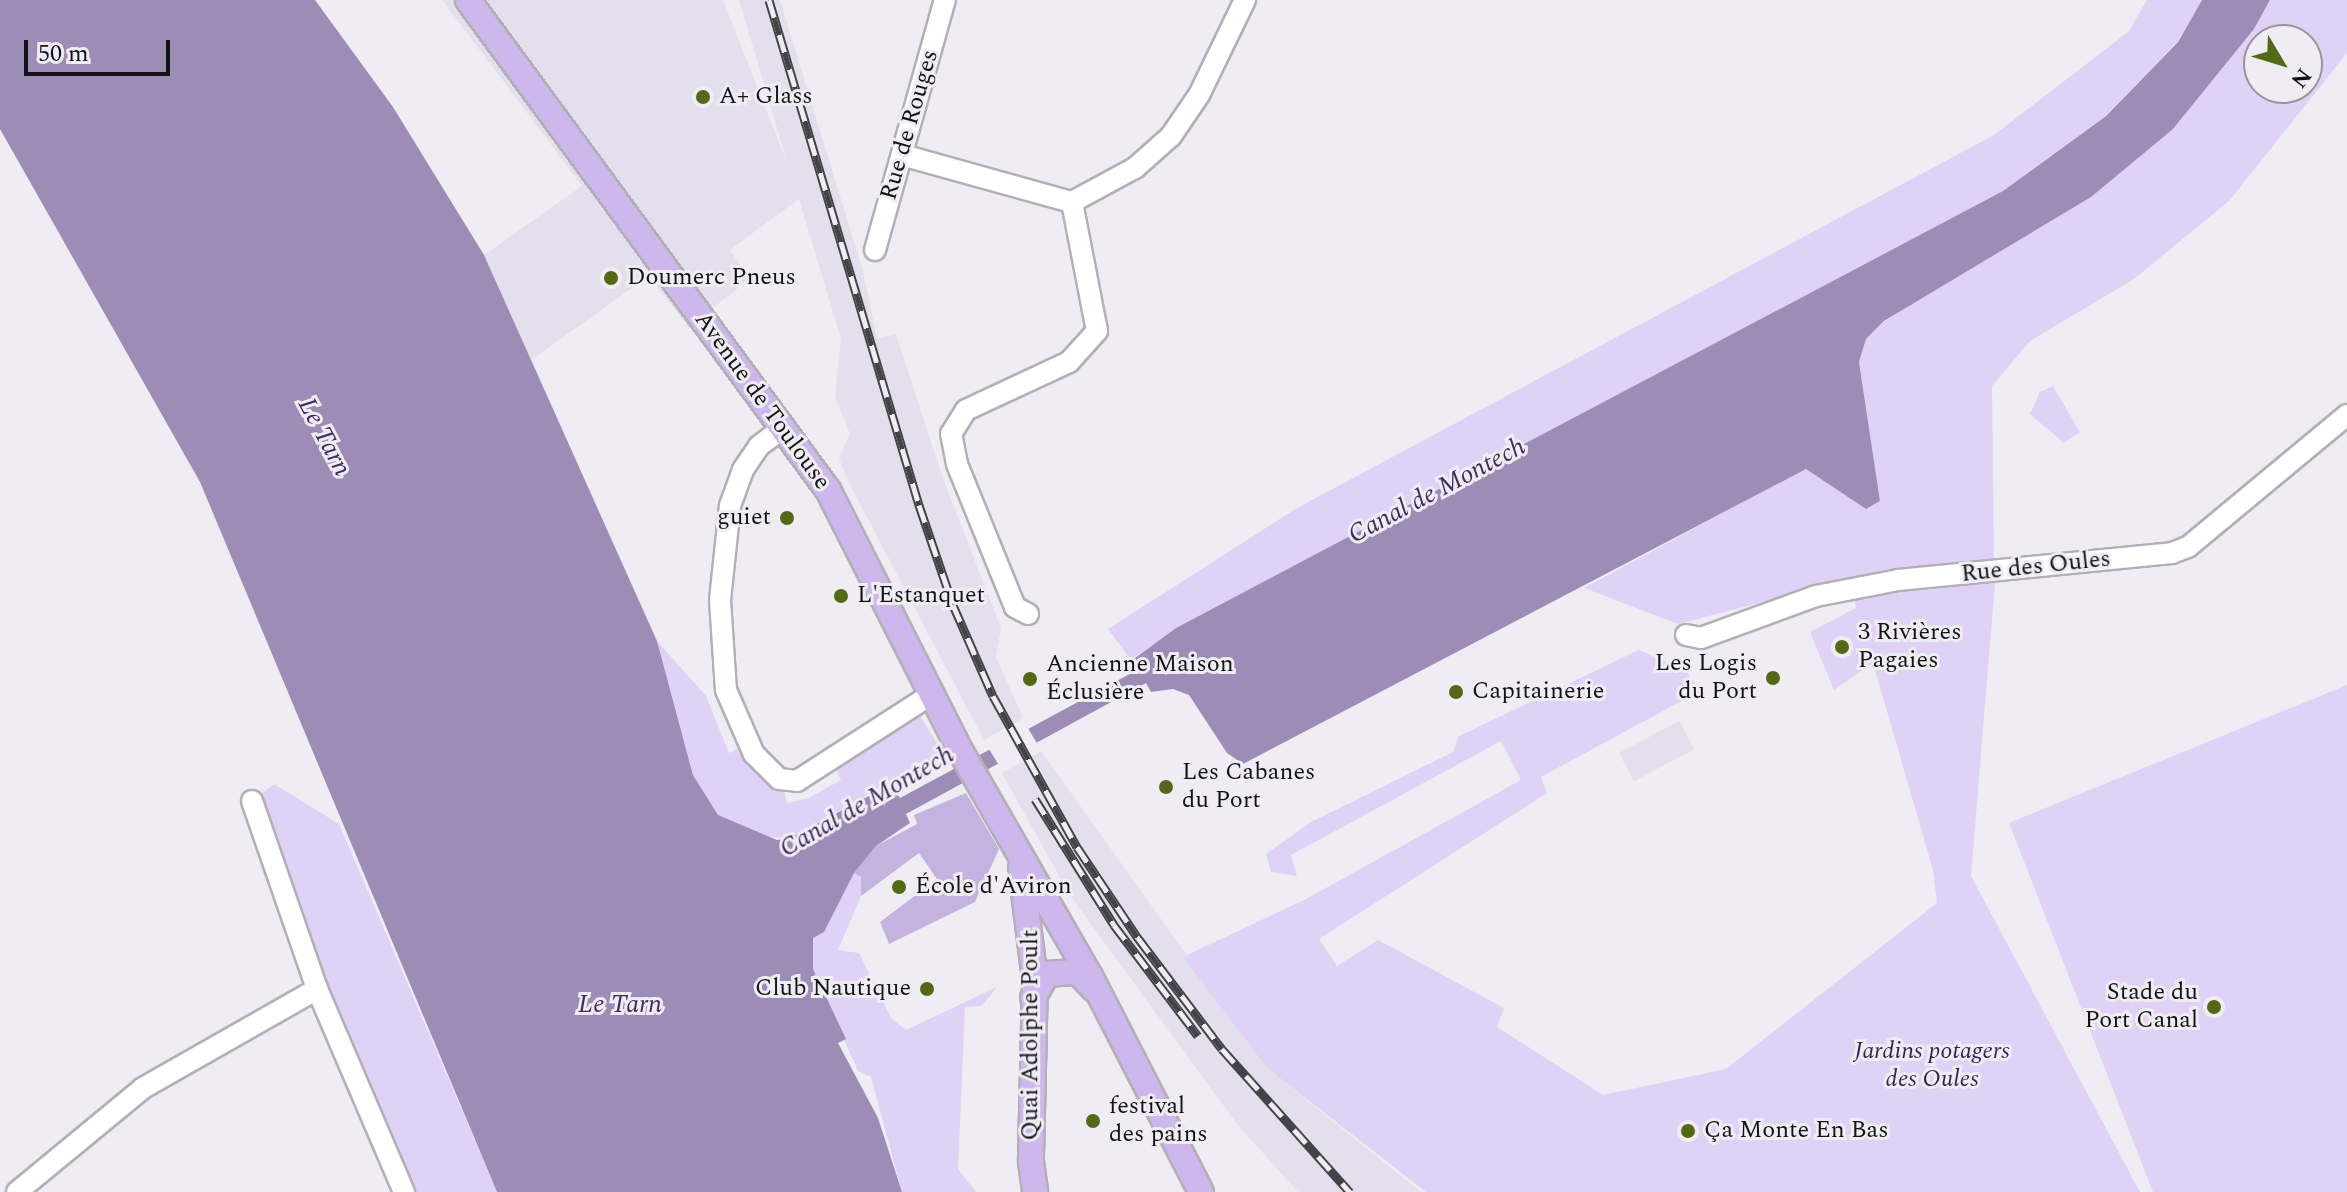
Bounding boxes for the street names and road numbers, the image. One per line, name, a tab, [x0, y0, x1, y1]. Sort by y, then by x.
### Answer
street label: Rue de Rouges	[875, 46, 945, 204]
street label: Avenue de Toulouse	[688, 306, 836, 496]
street label: Rue des Oules	[1960, 545, 2112, 589]
street label: Quai Adolphe Poult	[1017, 929, 1045, 1141]

